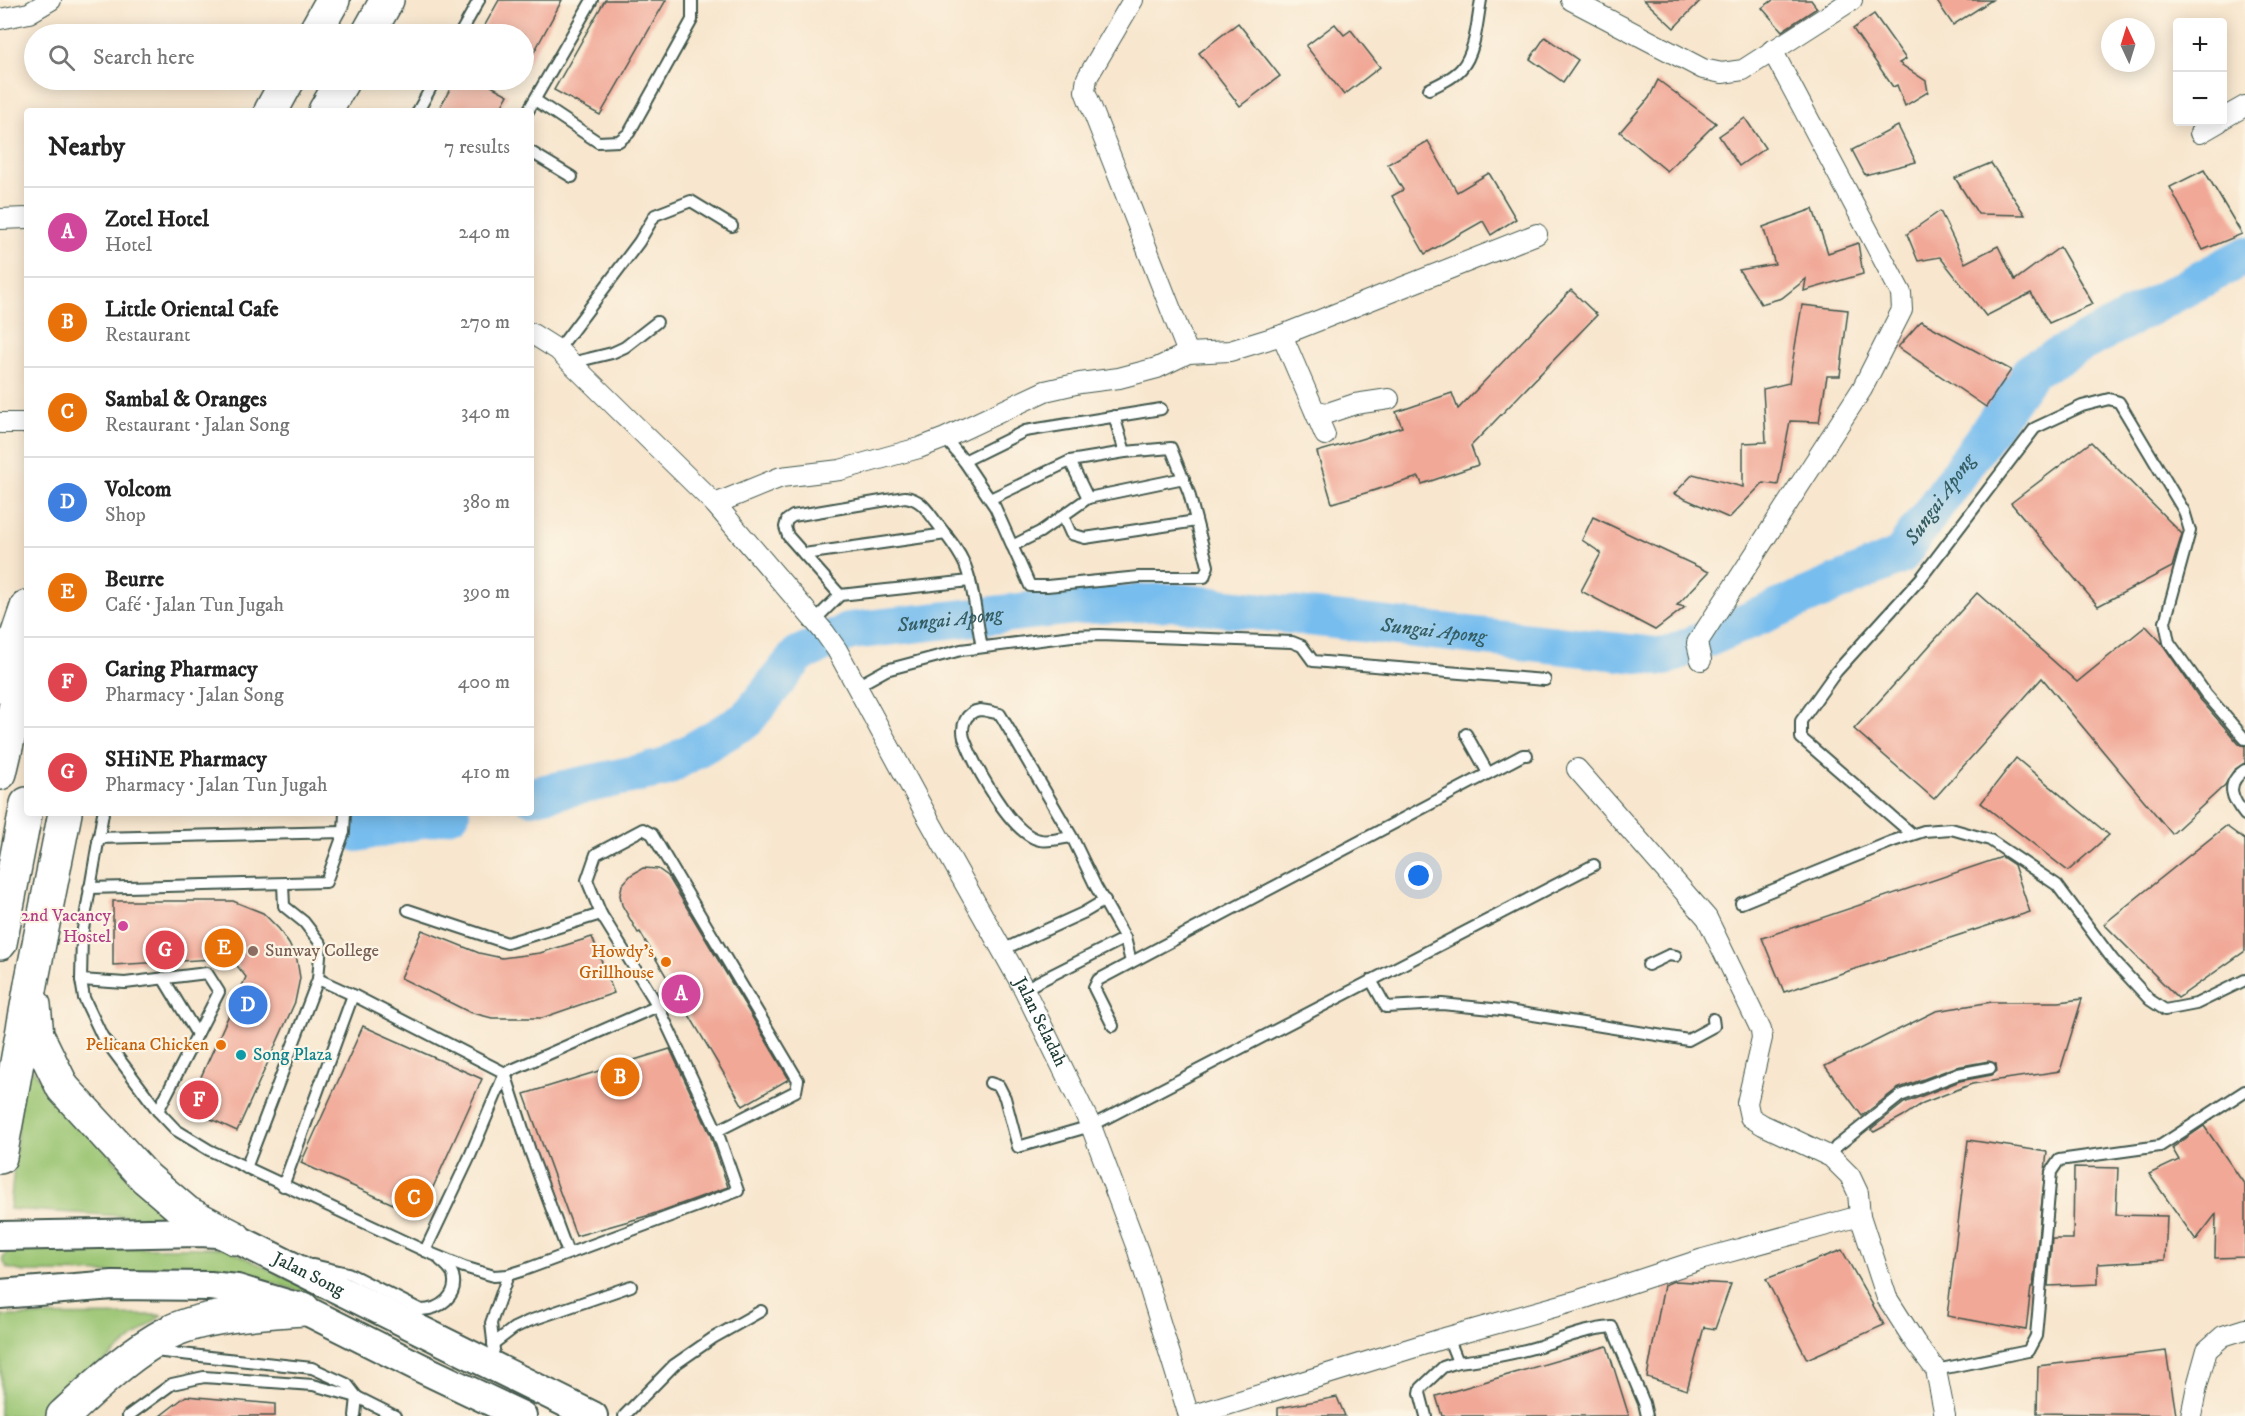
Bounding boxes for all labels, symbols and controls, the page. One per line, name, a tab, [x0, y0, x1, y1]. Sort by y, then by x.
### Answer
north arrow	[2101, 18, 2155, 72]
map controls	[2173, 18, 2227, 126]
button: +	[2173, 18, 2227, 72]
search box	[24, 24, 534, 90]
icon: search	[45, 41, 78, 74]
text: Search here	[93, 44, 195, 71]
button: −	[2173, 72, 2227, 126]
text: Nearby	[48, 131, 125, 164]
text: 7 results	[444, 135, 510, 160]
text: Zotel Hotel	[105, 206, 209, 233]
text: A	[61, 220, 74, 245]
text: 240 m	[459, 220, 510, 245]
text: Hotel	[105, 233, 152, 258]
text: Little Oriental Cafe	[105, 296, 279, 323]
text: B	[61, 310, 74, 335]
text: 270 m	[460, 310, 510, 335]
text: Restaurant	[105, 323, 190, 348]
text: Sambal & Oranges	[105, 386, 267, 413]
text: C	[61, 400, 74, 425]
text: 340 m	[461, 400, 510, 425]
text: Restaurant · Jalan Song	[105, 413, 290, 438]
water label: Sungai Apong	[1899, 448, 1982, 551]
text: Volcom	[105, 476, 172, 503]
text: D	[60, 490, 75, 515]
text: 380 m	[462, 490, 510, 515]
text: Shop	[105, 503, 146, 528]
text: Beurre	[105, 566, 164, 593]
text: E	[60, 580, 75, 605]
text: 390 m	[462, 580, 510, 605]
text: Café · Jalan Tun Jugah	[105, 593, 284, 618]
water label: Sungai Apong	[895, 601, 1006, 638]
water label: Sungai Apong	[1378, 613, 1489, 650]
text: Caring Pharmacy	[105, 656, 257, 683]
text: F	[61, 670, 74, 695]
text: 400 m	[458, 670, 510, 695]
text: Pharmacy · Jalan Song	[105, 683, 284, 708]
text: SHiNE Pharmacy	[105, 746, 267, 773]
text: G	[61, 760, 74, 785]
text: 410 m	[461, 760, 510, 785]
text: Pharmacy · Jalan Tun Jugah	[105, 773, 327, 798]
your location	[1404, 861, 1433, 890]
place label: 2nd Vacancy Hostel	[21, 905, 112, 948]
marker: 2nd Vacancy Hostel	[116, 919, 130, 933]
pin: E	[204, 926, 244, 970]
pin: G	[146, 928, 184, 972]
place label: Sunway College	[265, 940, 379, 962]
place label: Howdy's Grillhouse	[579, 941, 654, 984]
marker: Sunway College	[246, 944, 260, 958]
marker: Howdy's Grillhouse	[659, 955, 673, 969]
pin: A	[662, 972, 700, 1016]
street label: Jalan Seladah	[1008, 972, 1072, 1071]
pin: D	[228, 982, 268, 1028]
place label: Pelicana Chicken	[86, 1034, 210, 1056]
marker: Pelicana Chicken	[214, 1038, 228, 1052]
place label: Song Plaza	[253, 1044, 332, 1066]
marker: Song Plaza	[234, 1048, 248, 1062]
pin: B	[600, 1054, 640, 1100]
pin: F	[180, 1078, 218, 1122]
pin: C	[394, 1176, 434, 1220]
street label: Jalan Song	[267, 1247, 348, 1302]

